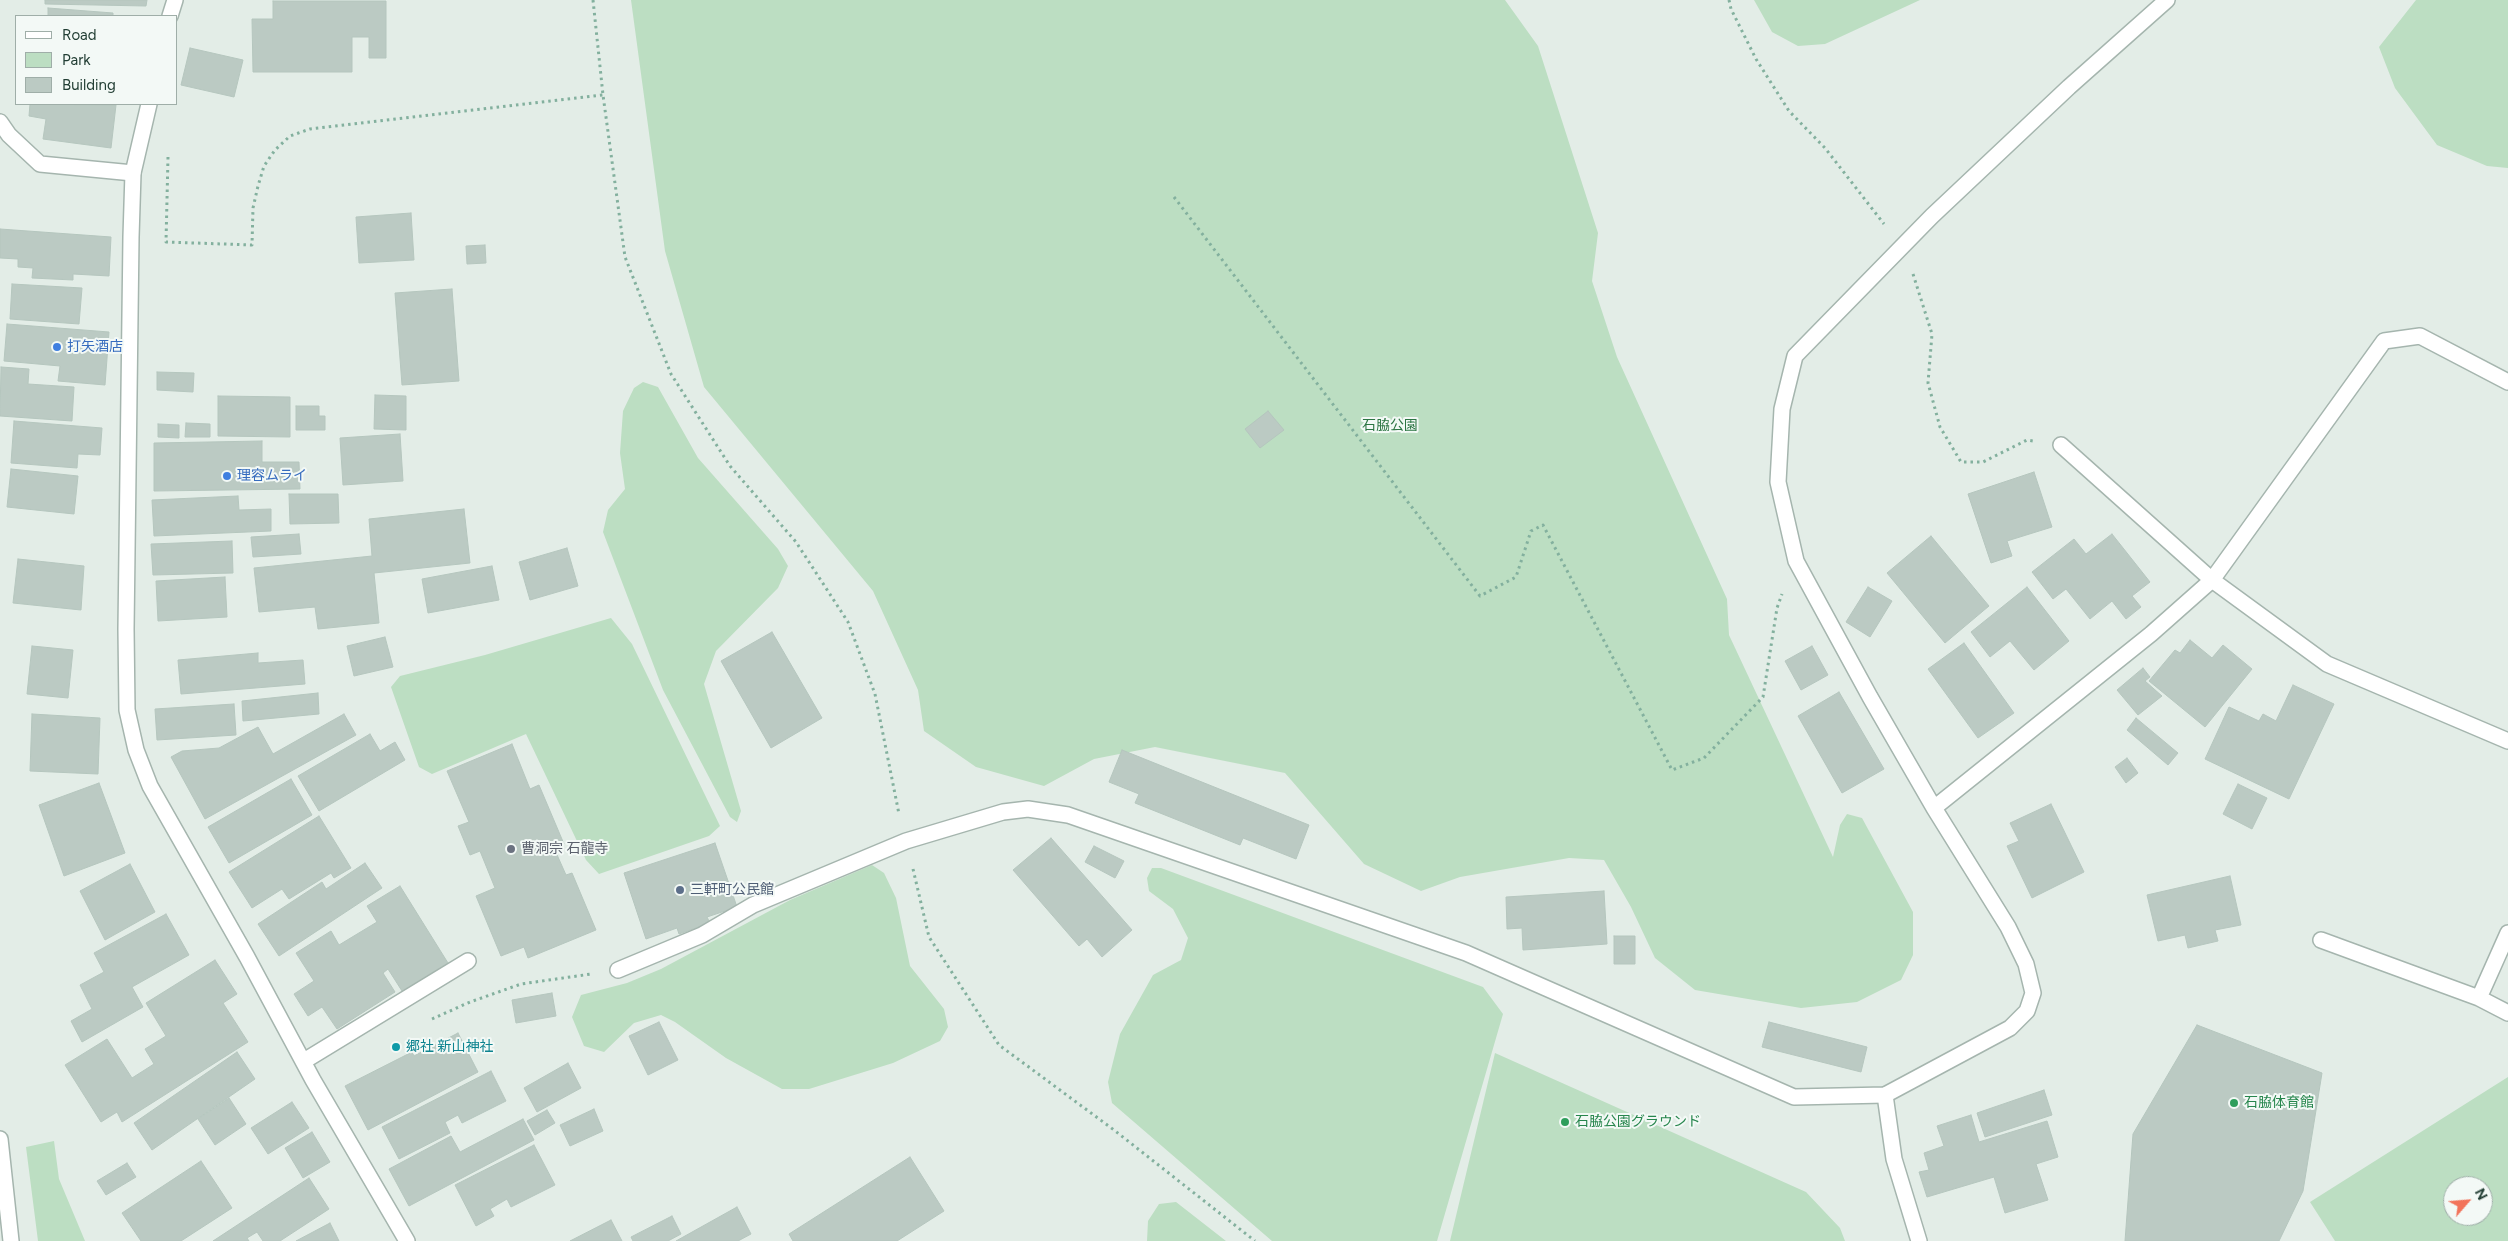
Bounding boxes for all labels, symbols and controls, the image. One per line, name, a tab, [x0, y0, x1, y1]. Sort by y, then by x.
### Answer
legend	[15, 15, 178, 105]
text: Road	[62, 26, 97, 44]
text: Park	[62, 51, 91, 69]
text: Building	[62, 76, 116, 94]
place label: 打矢酒店	[67, 339, 123, 355]
marker: 打矢酒店	[51, 341, 63, 353]
park label: 石脇公園	[1362, 418, 1418, 434]
place label: 理容ムライ	[237, 468, 307, 484]
marker: 理容ムライ	[221, 470, 233, 482]
place label: 曹洞宗 石龍寺	[521, 841, 608, 857]
marker: 曹洞宗 石龍寺	[505, 843, 517, 855]
place label: 三軒町公民館	[690, 882, 774, 898]
marker: 三軒町公民館	[674, 884, 686, 896]
place label: 郷社 新山神社	[406, 1039, 493, 1055]
marker: 郷社 新山神社	[390, 1041, 402, 1053]
place label: 石脇体育館	[2244, 1095, 2314, 1111]
marker: 石脇体育館	[2228, 1097, 2240, 1109]
place label: 石脇公園グラウンド	[1575, 1114, 1701, 1130]
marker: 石脇公園グラウンド	[1559, 1116, 1571, 1128]
north arrow	[2443, 1176, 2493, 1226]
text: N	[2471, 1186, 2491, 1203]

